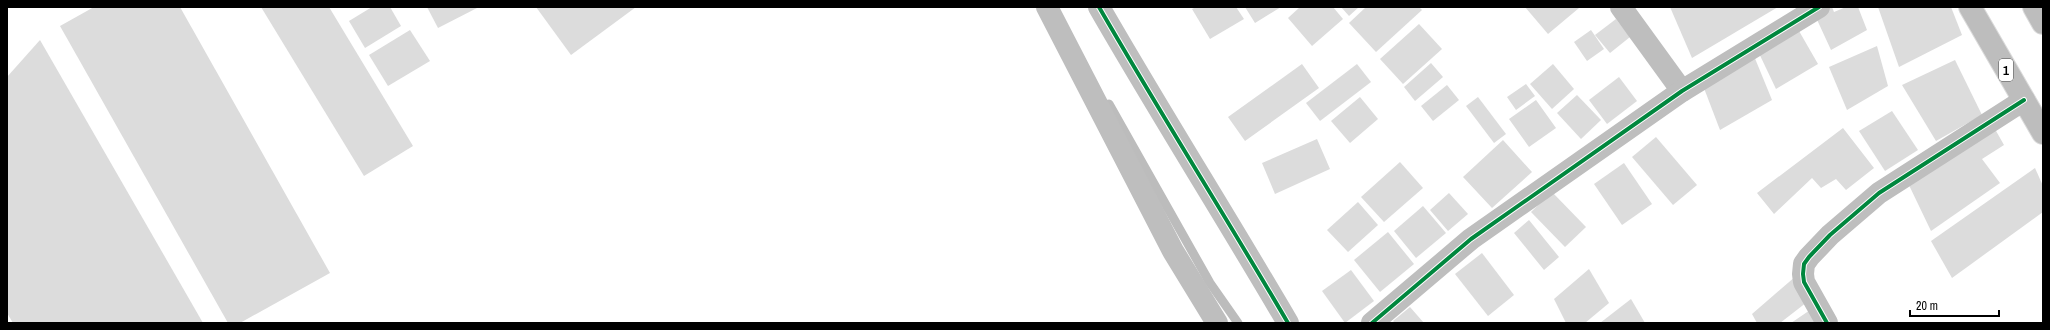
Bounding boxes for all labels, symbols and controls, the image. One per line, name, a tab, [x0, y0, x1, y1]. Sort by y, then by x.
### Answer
road number: 1	[1999, 59, 2013, 81]
scale bar	[1910, 292, 1999, 318]
text: 20 m	[1916, 298, 1938, 314]

